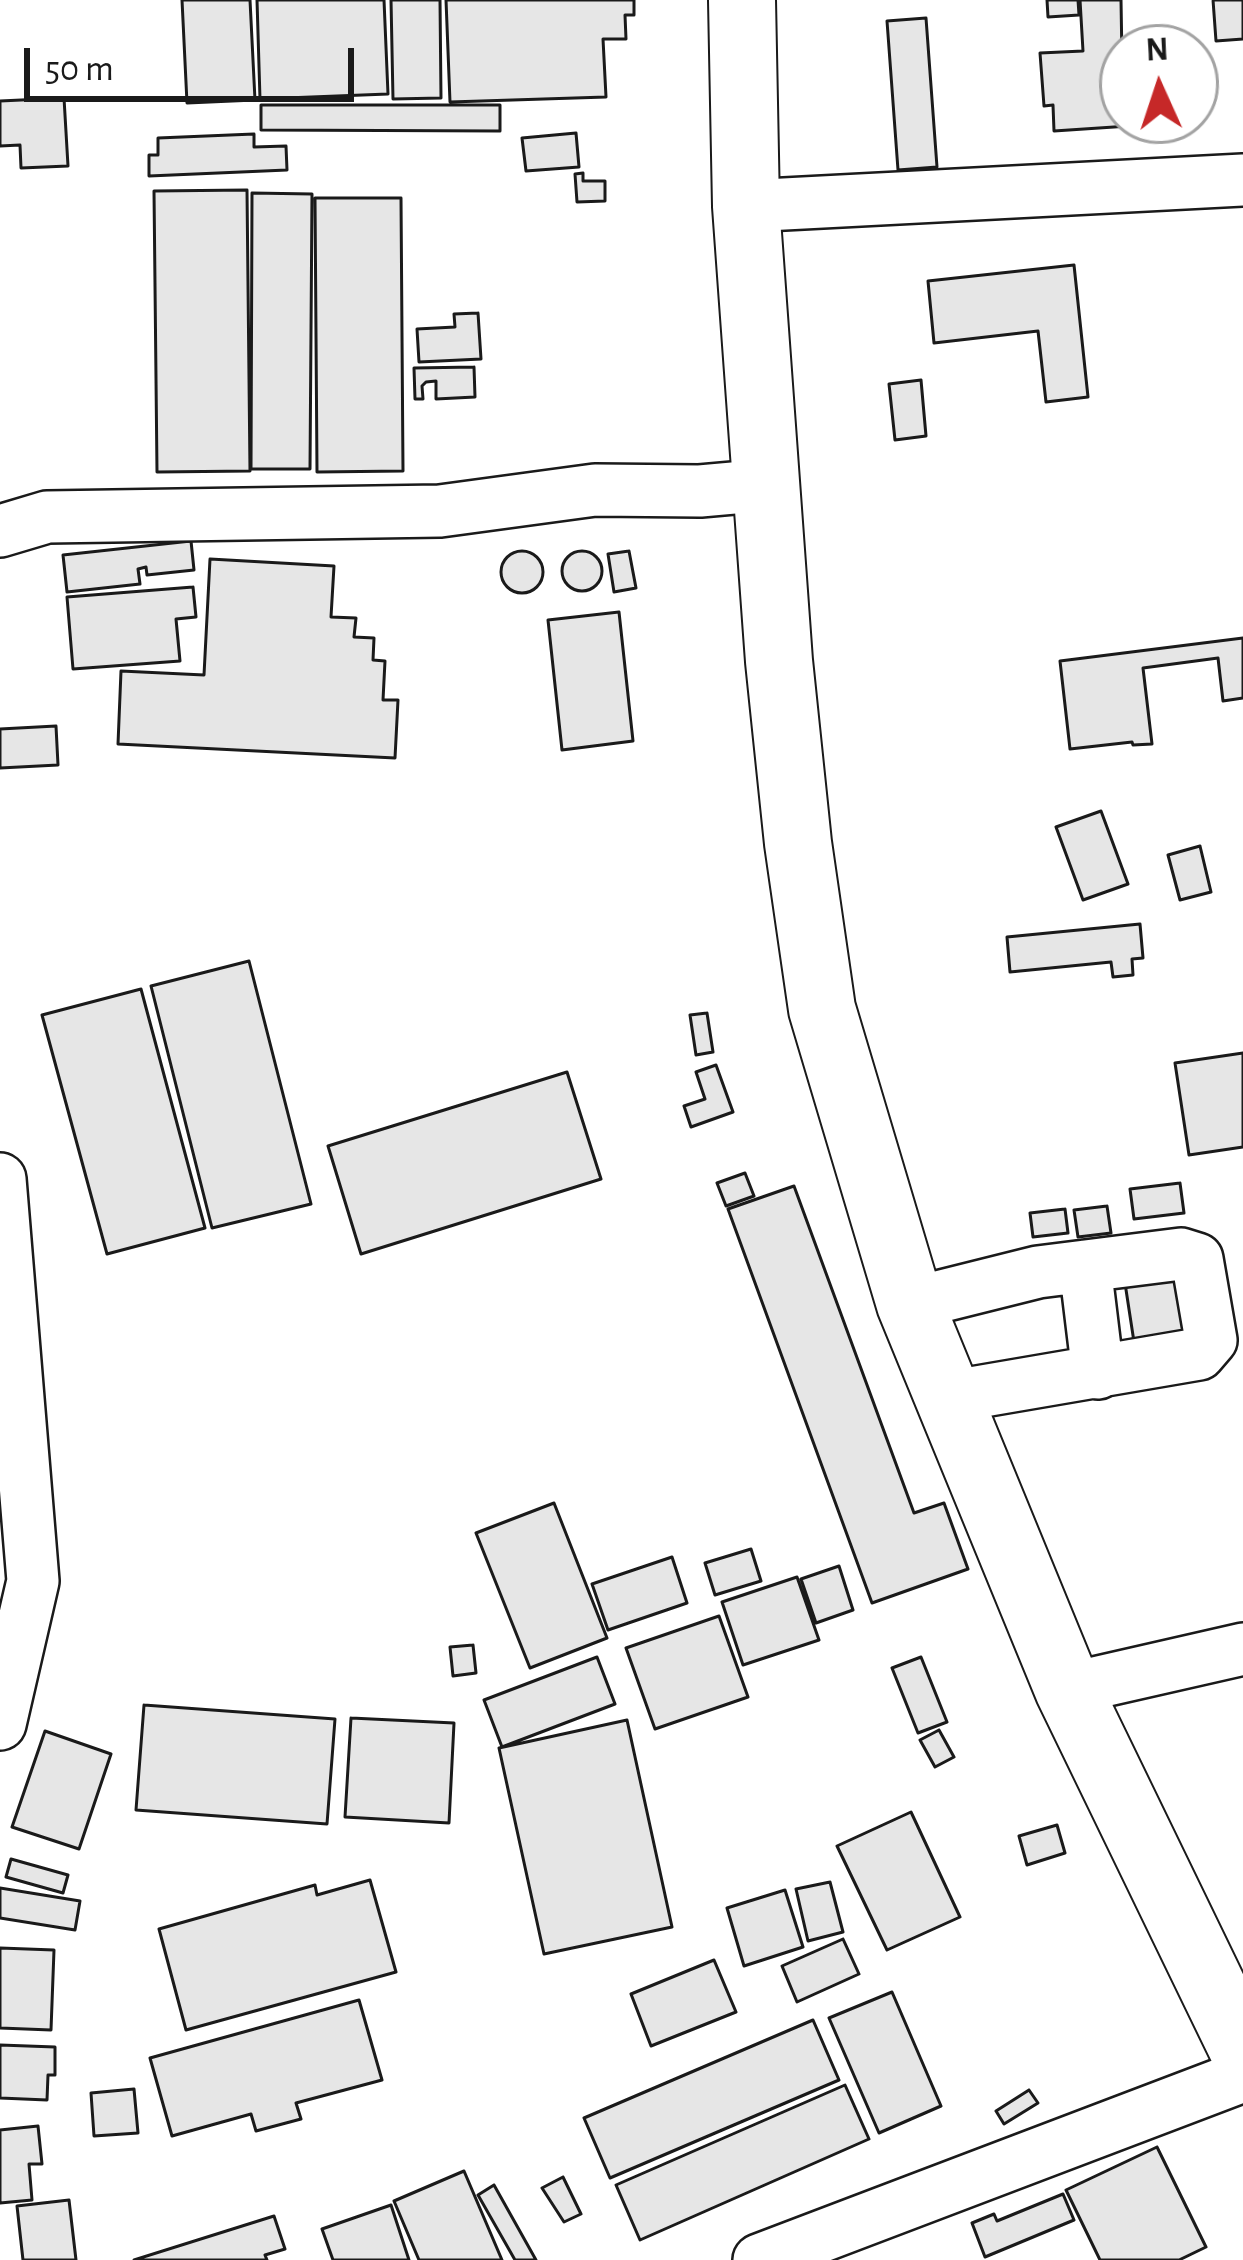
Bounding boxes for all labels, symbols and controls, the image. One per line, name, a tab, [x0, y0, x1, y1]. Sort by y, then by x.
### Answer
scale bar	[30, 24, 360, 98]
north arrow	[1099, 24, 1219, 144]
text: N	[1145, 33, 1170, 68]
text: 50 m	[45, 51, 114, 87]

